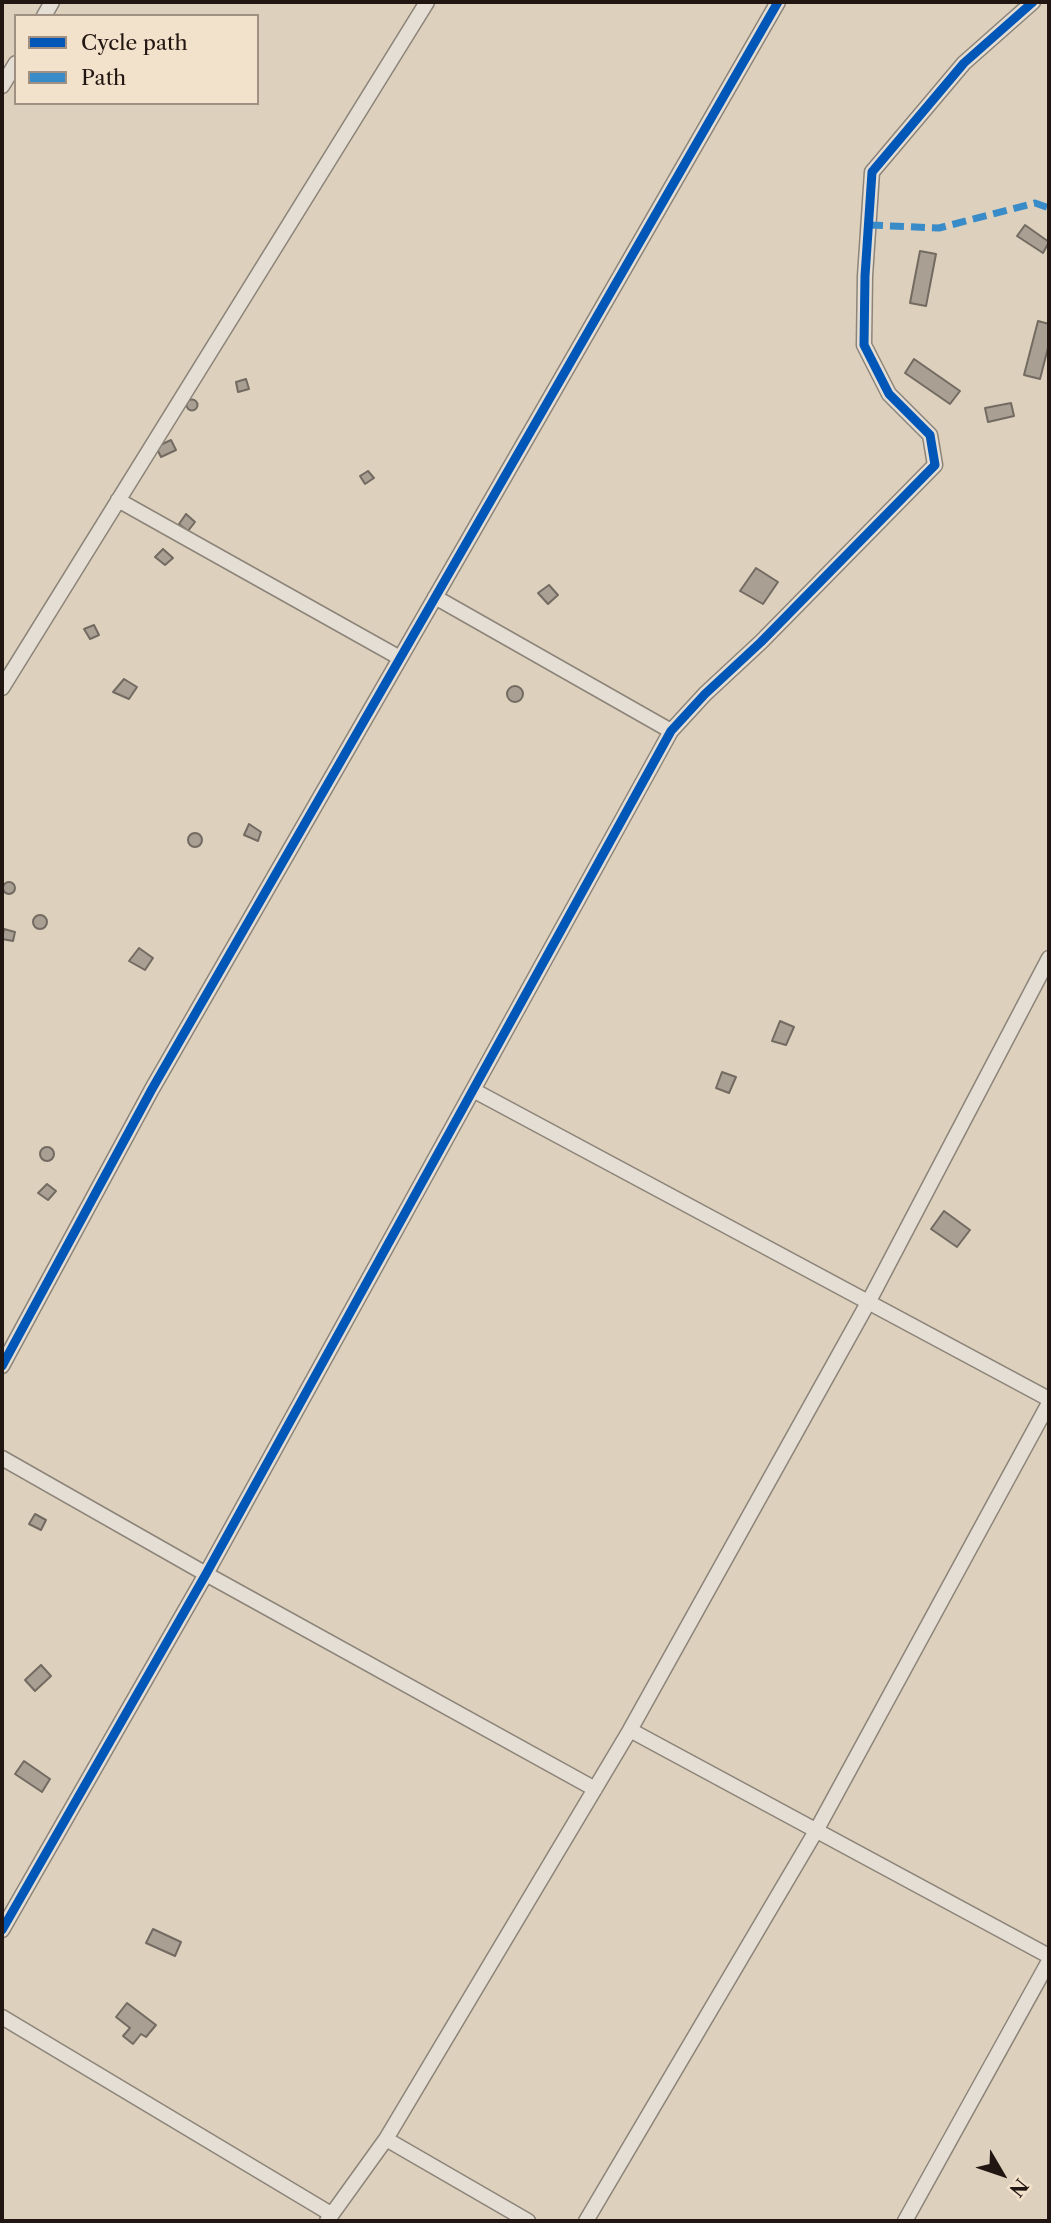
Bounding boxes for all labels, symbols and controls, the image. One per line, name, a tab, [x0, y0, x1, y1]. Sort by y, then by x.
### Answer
legend	[14, 14, 259, 105]
text: Cycle path	[81, 30, 188, 55]
text: Path	[81, 65, 126, 90]
north arrow	[967, 2139, 1037, 2209]
text: N	[1005, 2174, 1033, 2201]

